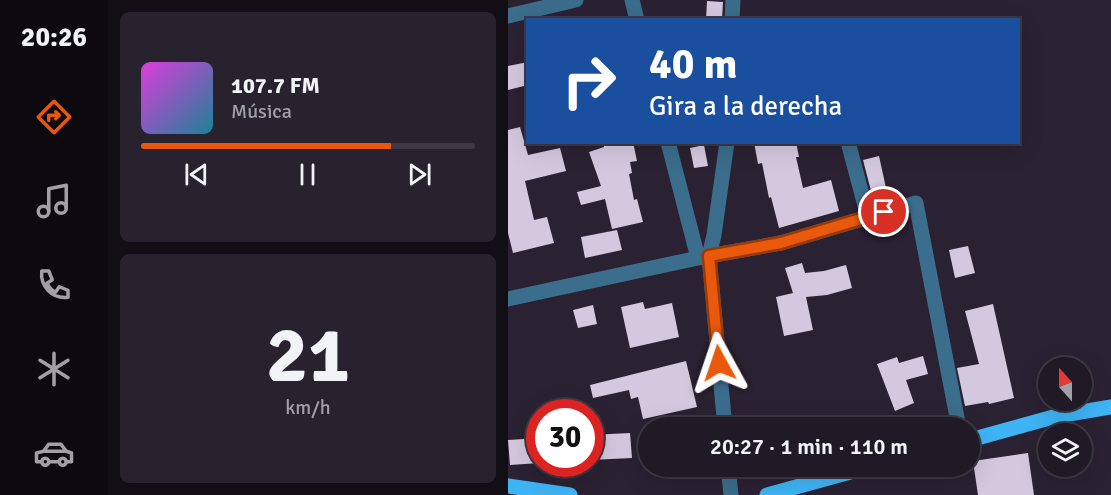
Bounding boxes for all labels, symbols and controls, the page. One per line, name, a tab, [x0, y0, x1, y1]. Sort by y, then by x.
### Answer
text: 20:26	[21, 21, 87, 54]
text: 40 m	[649, 39, 738, 90]
icon: right	[550, 42, 628, 120]
text: 107.7 FM	[231, 72, 320, 99]
text: Gira a la derecha	[649, 90, 842, 123]
icon: directions	[33, 96, 75, 138]
text: Música	[231, 99, 292, 124]
icon: previous	[180, 158, 213, 191]
icon: pause	[291, 158, 324, 191]
icon: next	[403, 158, 436, 191]
icon: music	[33, 180, 75, 222]
pin	[858, 186, 909, 237]
icon: arrive	[867, 195, 900, 228]
icon: phone	[33, 264, 75, 306]
text: 21	[266, 308, 350, 404]
position arrow	[687, 331, 751, 395]
icon: climate	[33, 348, 75, 390]
north arrow	[1038, 357, 1092, 411]
map controls	[1038, 357, 1092, 477]
text: km/h	[285, 395, 331, 420]
speed limit sign: 30	[526, 399, 604, 477]
button: layers	[1038, 423, 1092, 477]
icon: car	[33, 432, 75, 474]
text: 20:27 · 1 min · 110 m	[710, 433, 908, 460]

